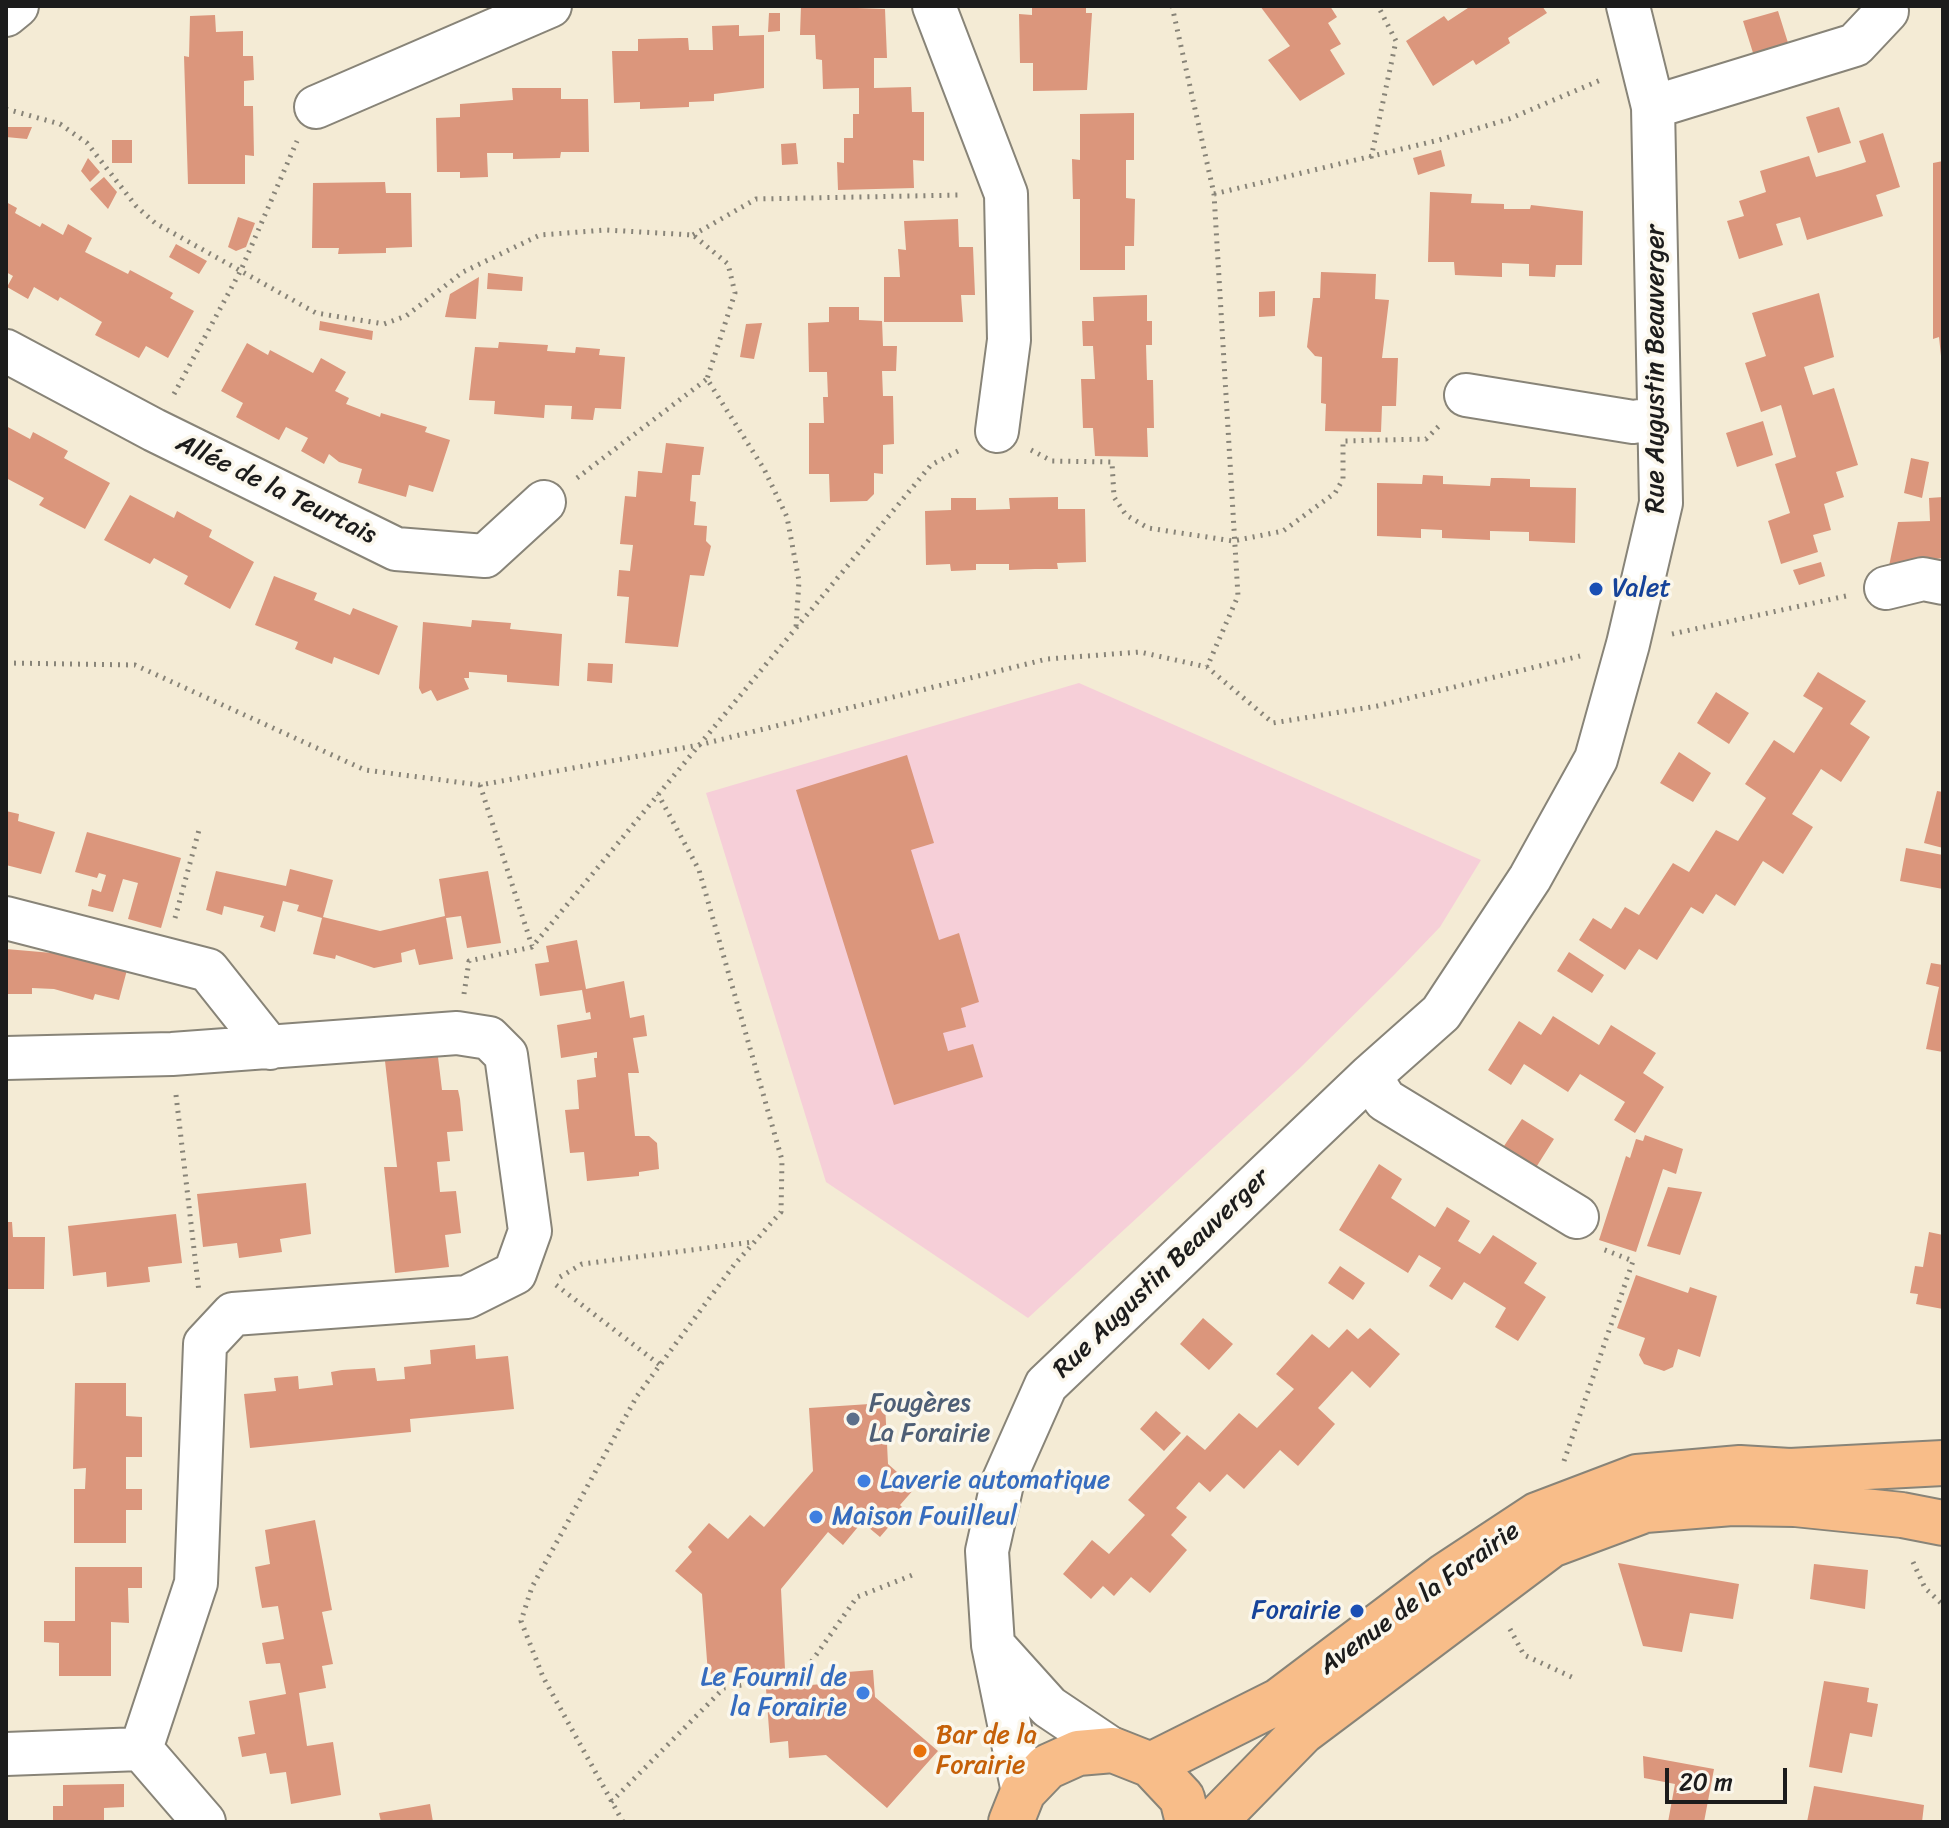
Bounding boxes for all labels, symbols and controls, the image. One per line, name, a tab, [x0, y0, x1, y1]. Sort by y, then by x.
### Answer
street label: Rue Augustin Beauverger	[1640, 225, 1672, 513]
street label: Allée de la Teurtais	[171, 428, 381, 552]
place label: Valet	[1612, 573, 1671, 605]
marker: Valet	[1587, 580, 1605, 598]
street label: Rue Augustin Beauverger	[1047, 1163, 1277, 1385]
place label: Fougères La Forairie	[869, 1388, 990, 1450]
marker: Fougères La Forairie	[844, 1410, 862, 1428]
place label: Laverie automatique	[880, 1465, 1110, 1497]
marker: Laverie automatique	[855, 1472, 873, 1490]
place label: Maison Fouilleul	[832, 1501, 1017, 1533]
marker: Maison Fouilleul	[807, 1508, 825, 1526]
street label: Avenue de la Forairie	[1314, 1516, 1526, 1682]
place label: Forairie	[1252, 1595, 1341, 1627]
marker: Forairie	[1348, 1602, 1366, 1620]
place label: Le Fournil de la Forairie	[700, 1662, 847, 1724]
marker: Le Fournil de la Forairie	[854, 1684, 872, 1702]
place label: Bar de la Forairie	[936, 1720, 1037, 1782]
marker: Bar de la Forairie	[911, 1742, 929, 1760]
scale bar	[1669, 1752, 1791, 1802]
text: 20 m	[1679, 1761, 1733, 1803]

